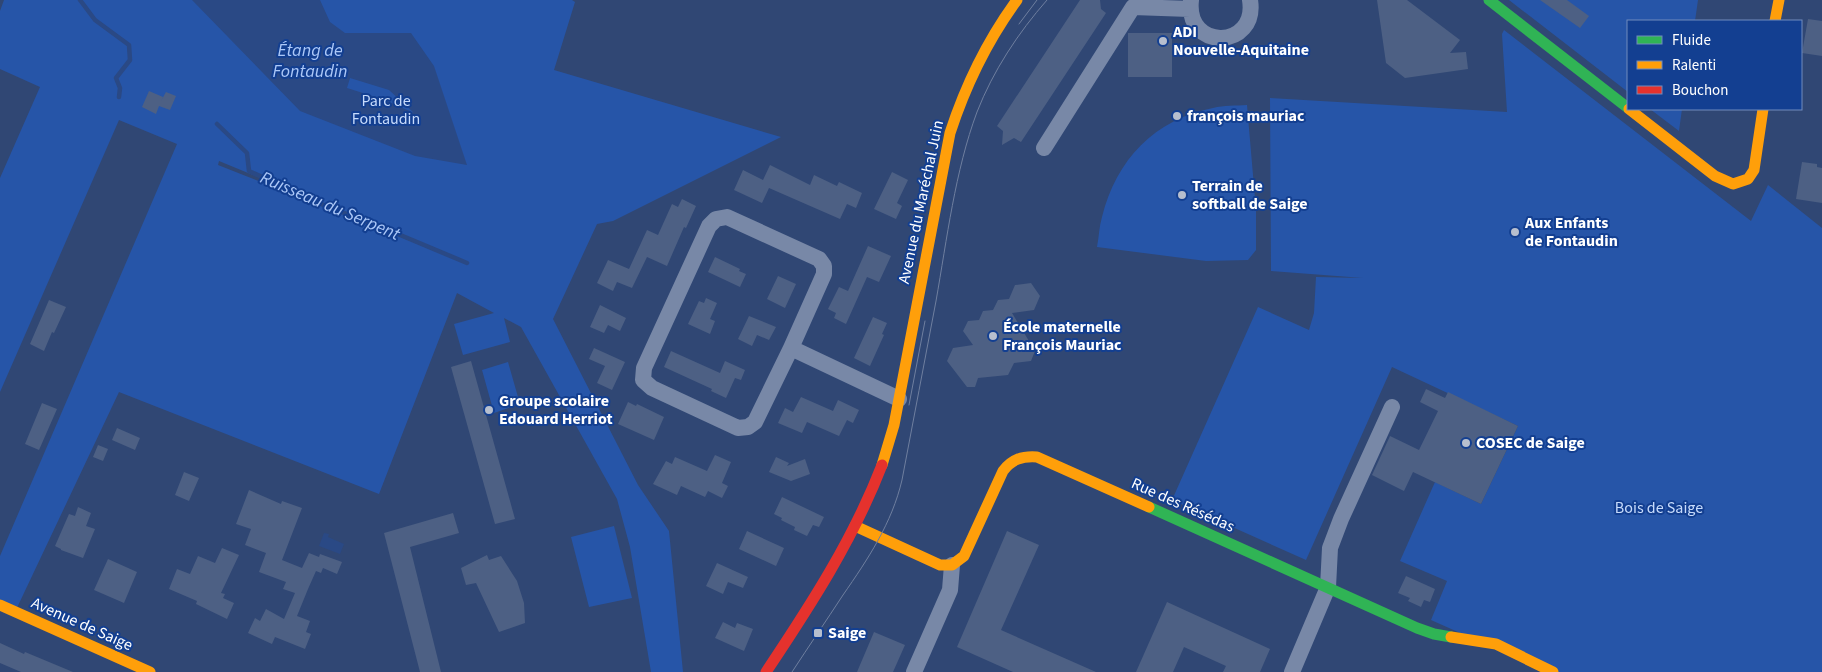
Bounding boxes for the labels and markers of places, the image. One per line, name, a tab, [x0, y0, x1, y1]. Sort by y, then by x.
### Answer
place label: ADI Nouvelle-Aquitaine	[1172, 21, 1309, 61]
marker: ADI Nouvelle-Aquitaine	[1157, 35, 1169, 47]
place label: françois mauriac	[1187, 105, 1305, 127]
marker: françois mauriac	[1171, 110, 1183, 122]
place label: Terrain de softball de Saige	[1192, 175, 1308, 215]
marker: Terrain de softball de Saige	[1176, 189, 1188, 201]
place label: Aux Enfants de Fontaudin	[1524, 212, 1618, 252]
marker: Aux Enfants de Fontaudin	[1509, 226, 1521, 238]
place label: École maternelle François Mauriac	[1003, 316, 1122, 356]
marker: École maternelle François Mauriac	[987, 330, 999, 342]
place label: Groupe scolaire Edouard Herriot	[499, 390, 613, 430]
marker: Groupe scolaire Edouard Herriot	[483, 404, 495, 416]
place label: COSEC de Saige	[1476, 432, 1585, 454]
marker: COSEC de Saige	[1460, 437, 1472, 449]
place label: Saige	[828, 622, 866, 644]
marker: Saige	[812, 627, 824, 639]

